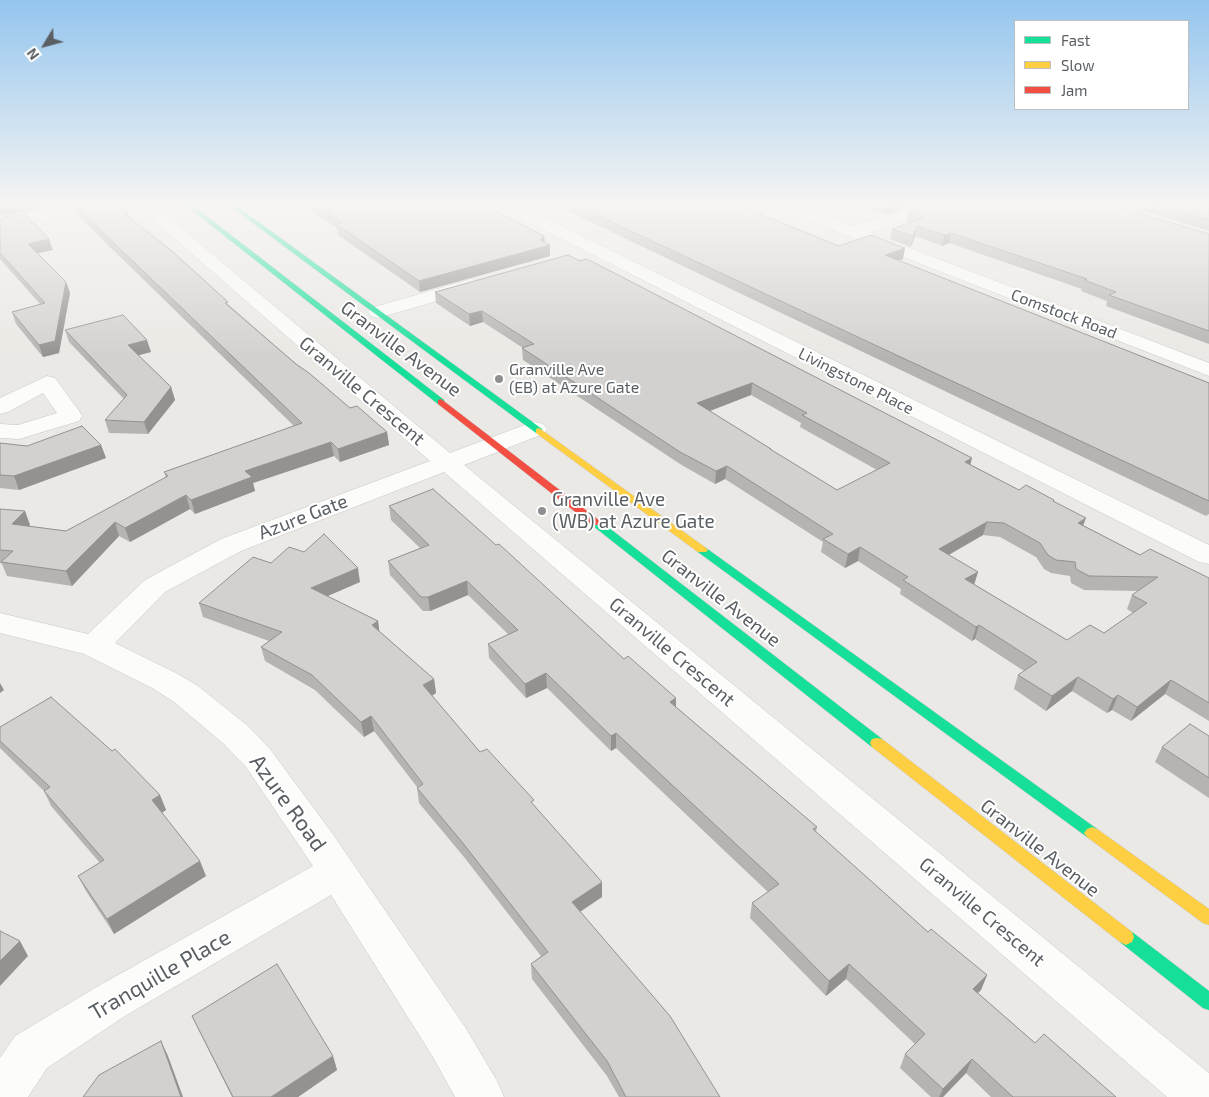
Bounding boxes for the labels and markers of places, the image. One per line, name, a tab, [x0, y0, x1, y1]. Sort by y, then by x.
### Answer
place label: Granville Ave (EB) at Azure Gate	[509, 360, 639, 398]
marker: Granville Ave (EB) at Azure Gate	[493, 373, 505, 385]
place label: Granville Ave (WB) at Azure Gate	[552, 489, 715, 533]
marker: Granville Ave (WB) at Azure Gate	[536, 505, 548, 517]

